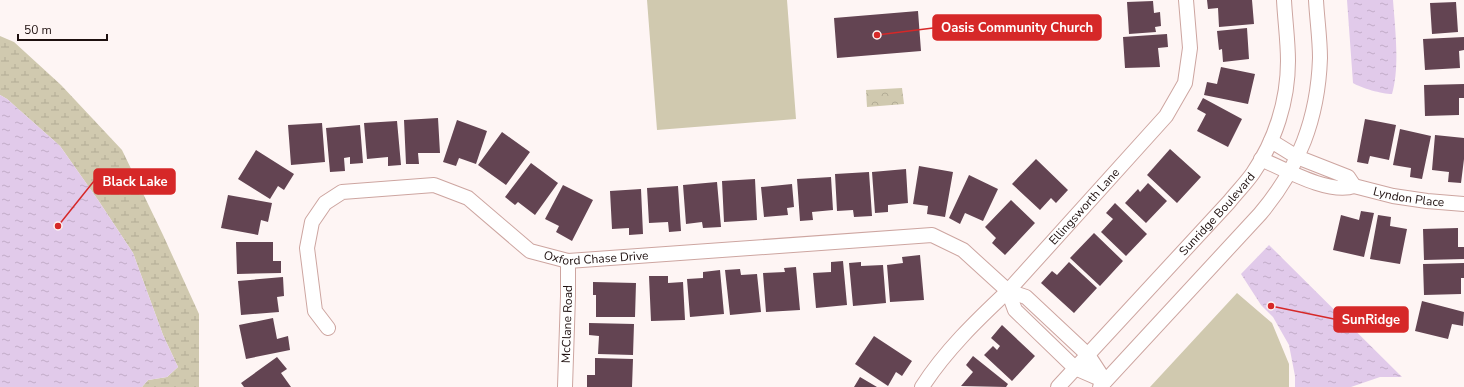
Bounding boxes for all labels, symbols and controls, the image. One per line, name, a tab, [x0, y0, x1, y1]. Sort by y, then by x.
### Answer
callout: Oasis Community Church	[933, 15, 1101, 40]
scale bar	[18, 16, 107, 42]
text: Oasis Community Church	[941, 19, 1093, 37]
text: 50 m	[24, 22, 52, 38]
street label: Ellingsworth Lane	[1045, 165, 1123, 248]
callout: Black Lake	[94, 169, 175, 194]
street label: Sunridge Boulevard	[1175, 169, 1259, 259]
text: Black Lake	[102, 173, 168, 191]
street label: Lyndon Place	[1371, 183, 1445, 210]
street label: Oxford Chase Drive	[542, 247, 649, 269]
street label: McClane Road	[558, 285, 576, 363]
callout: SunRidge	[1334, 307, 1408, 332]
text: SunRidge	[1342, 311, 1400, 329]

